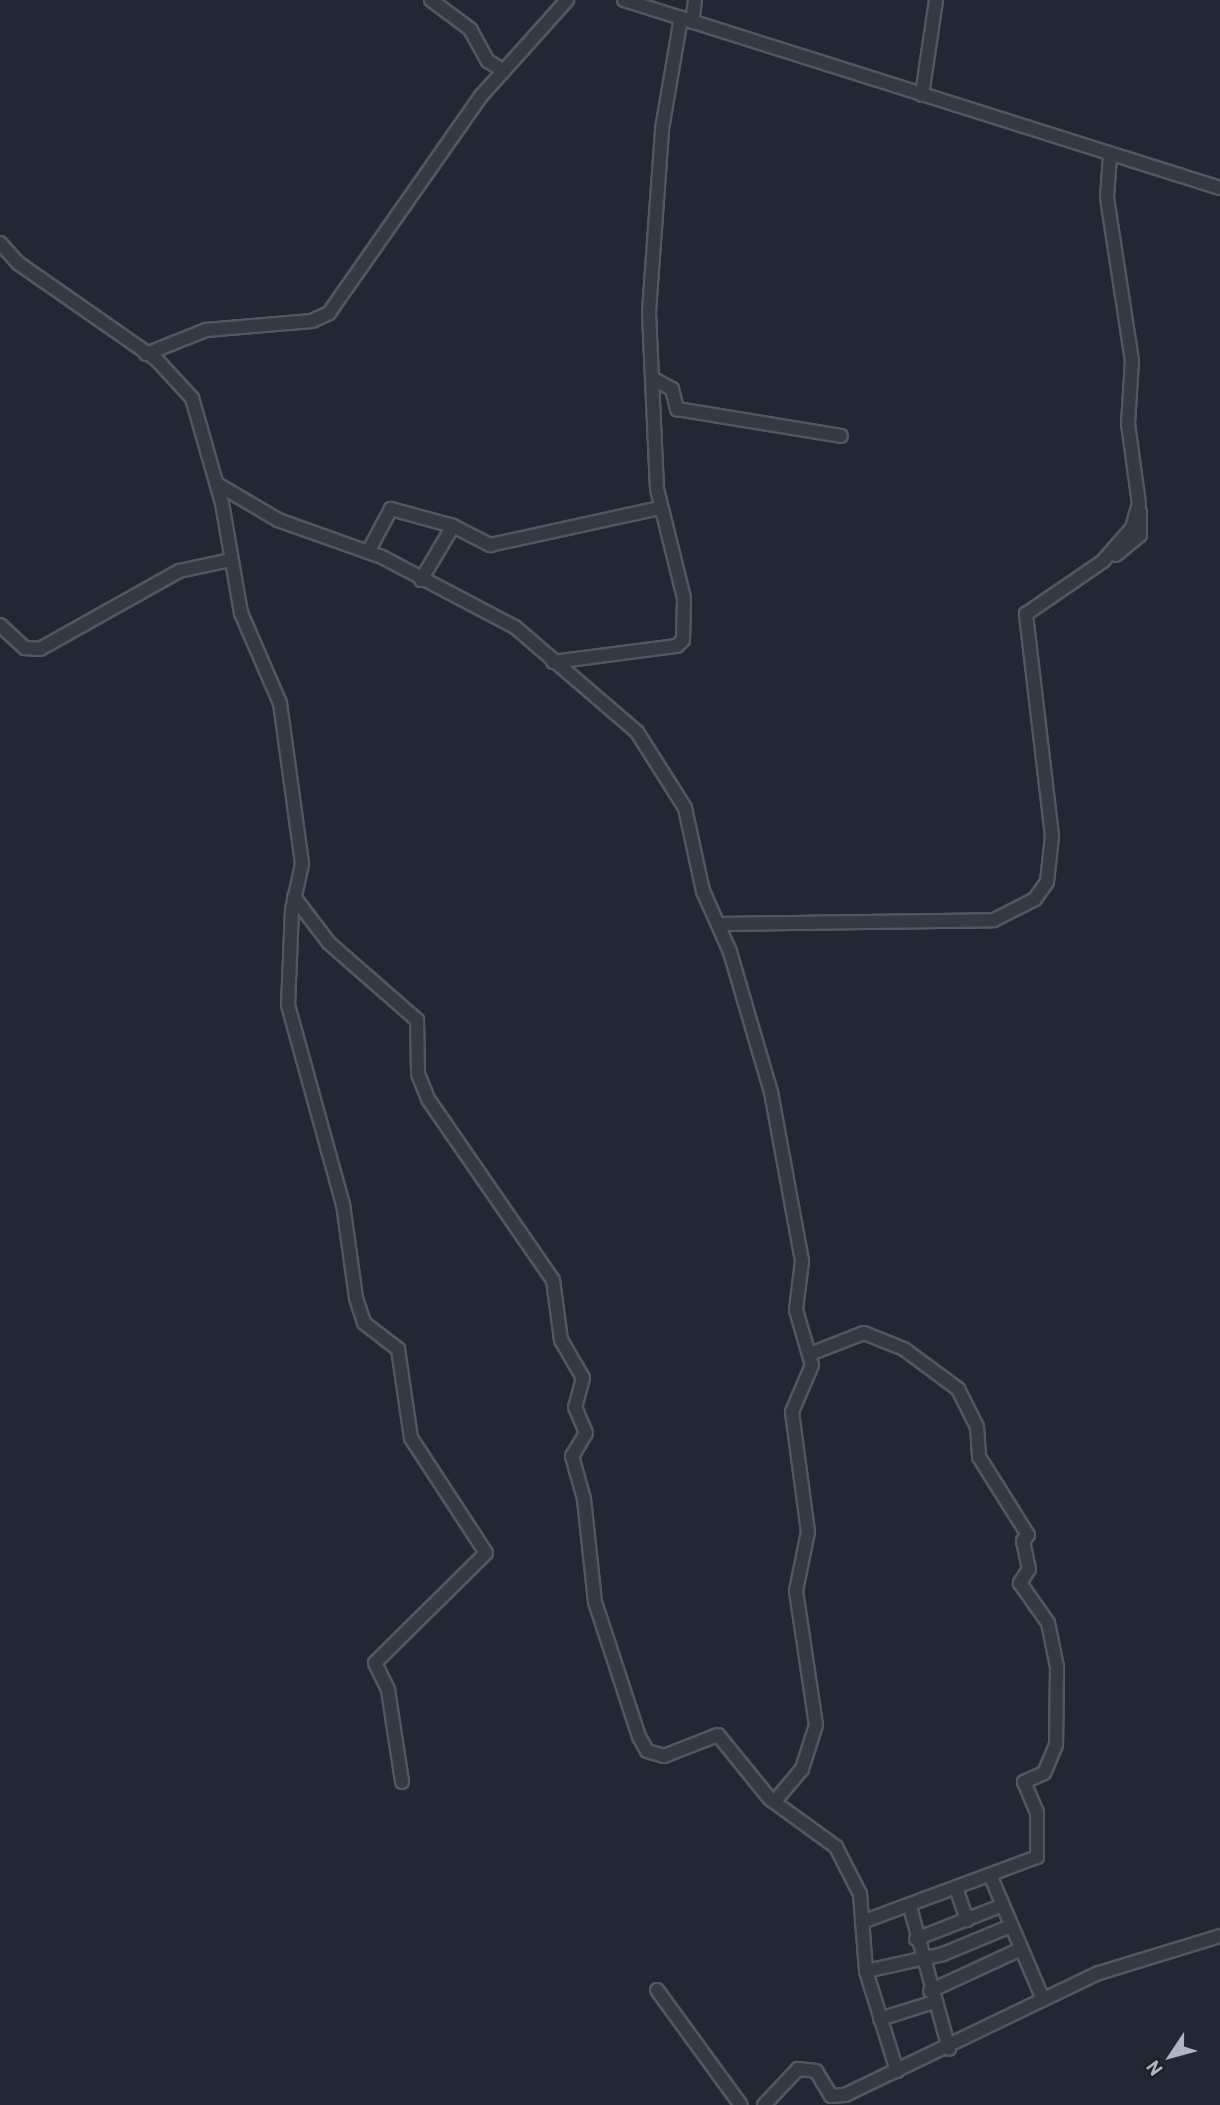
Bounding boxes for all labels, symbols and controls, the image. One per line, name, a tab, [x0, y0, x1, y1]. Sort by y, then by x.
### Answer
north arrow	[1136, 2021, 1206, 2091]
text: N	[1141, 2057, 1167, 2081]

